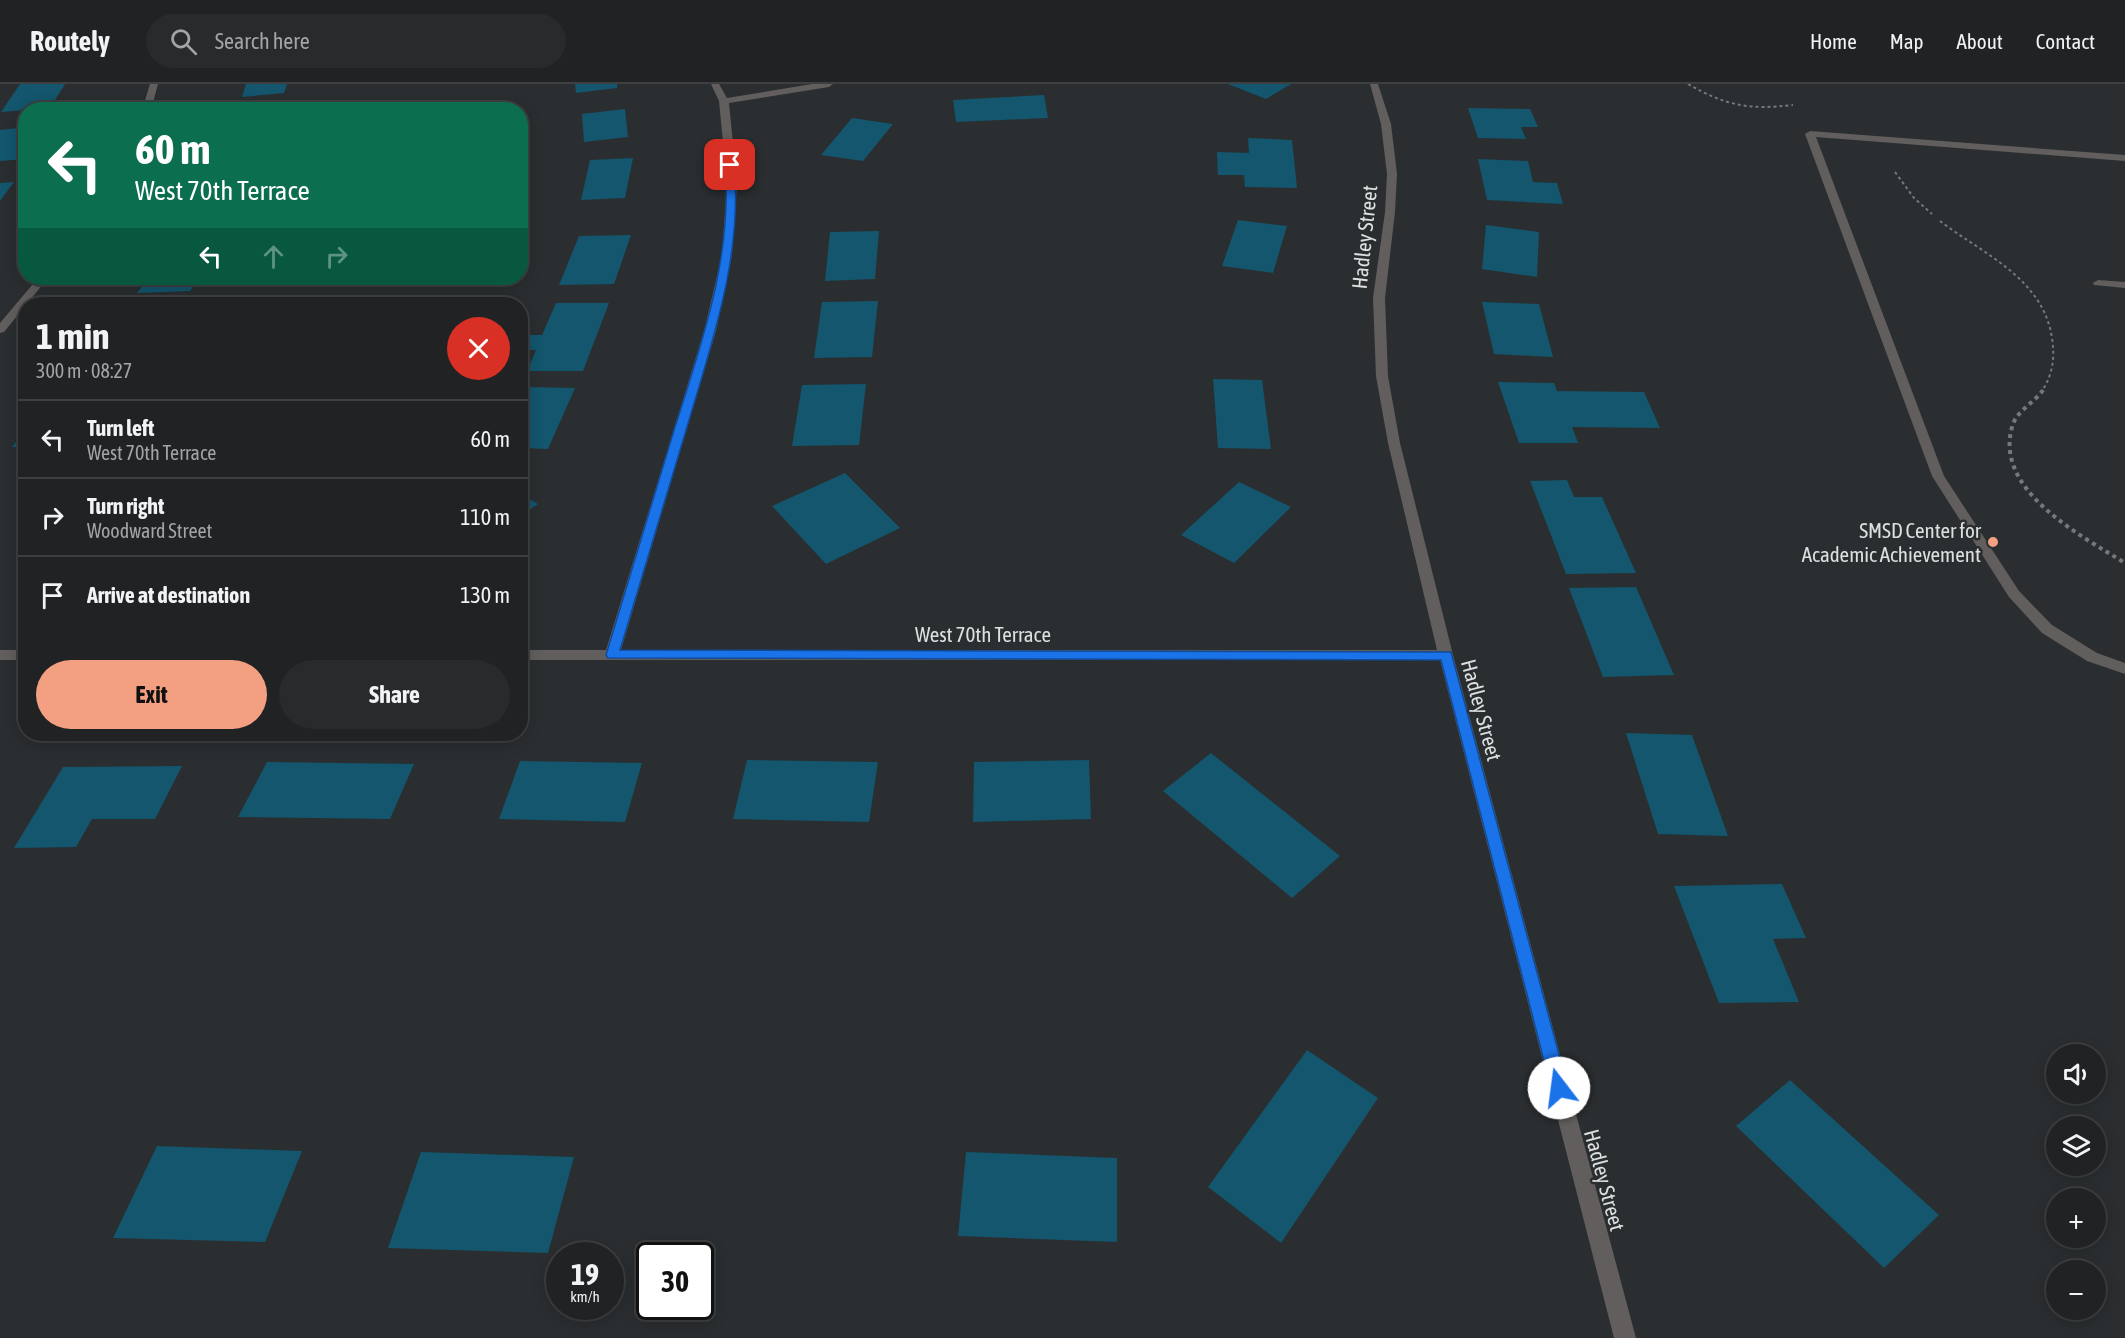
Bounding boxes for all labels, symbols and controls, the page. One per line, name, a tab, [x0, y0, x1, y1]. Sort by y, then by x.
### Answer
search box	[146, 14, 566, 68]
text: Routely	[30, 25, 110, 57]
icon: search	[167, 25, 200, 58]
text: Search here	[215, 28, 310, 54]
text: Home	[1810, 29, 1857, 53]
text: Map	[1890, 29, 1924, 53]
text: About	[1957, 29, 2003, 53]
text: Contact	[2036, 29, 2095, 53]
text: 60 m	[135, 125, 210, 173]
icon: left	[36, 126, 114, 204]
pin	[704, 139, 755, 190]
icon: arrive	[713, 148, 746, 181]
text: West 70th Terrace	[135, 175, 310, 206]
street label: Hadley Street	[1347, 184, 1381, 290]
icon: left	[194, 240, 227, 273]
icon: ahead	[257, 240, 290, 273]
icon: right	[320, 240, 353, 273]
text: 1 min	[36, 315, 110, 357]
button: close	[447, 317, 510, 380]
text: 300 m · 08:27	[36, 359, 132, 382]
text: Turn left	[87, 415, 154, 441]
icon: left	[36, 423, 69, 456]
text: 60 m	[470, 426, 510, 452]
text: West 70th Terrace	[87, 441, 216, 464]
text: Turn right	[87, 493, 164, 519]
icon: right	[36, 501, 69, 534]
text: 110 m	[460, 504, 510, 530]
place label: SMSD Center for Academic Achievement	[1802, 518, 1982, 566]
text: Woodward Street	[87, 519, 212, 542]
marker: SMSD Center for Academic Achievement	[1986, 535, 2000, 549]
icon: arrive	[36, 579, 69, 612]
text: Arrive at destination	[87, 582, 250, 608]
text: 130 m	[460, 582, 510, 608]
street label: West 70th Terrace	[915, 622, 1051, 646]
street label: Hadley Street	[1457, 657, 1507, 763]
button: Exit	[36, 660, 267, 729]
button: Share	[279, 660, 510, 729]
map controls	[2046, 1044, 2106, 1320]
button: sound	[2046, 1044, 2106, 1104]
position arrow	[1527, 1056, 1591, 1120]
button: layers	[2046, 1116, 2106, 1176]
street label: Hadley Street	[1580, 1127, 1630, 1233]
button: +	[2046, 1188, 2106, 1248]
speed limit sign: 30	[636, 1242, 714, 1320]
text: 19	[571, 1257, 599, 1291]
button: −	[2046, 1260, 2106, 1320]
text: km/h	[570, 1288, 600, 1305]

